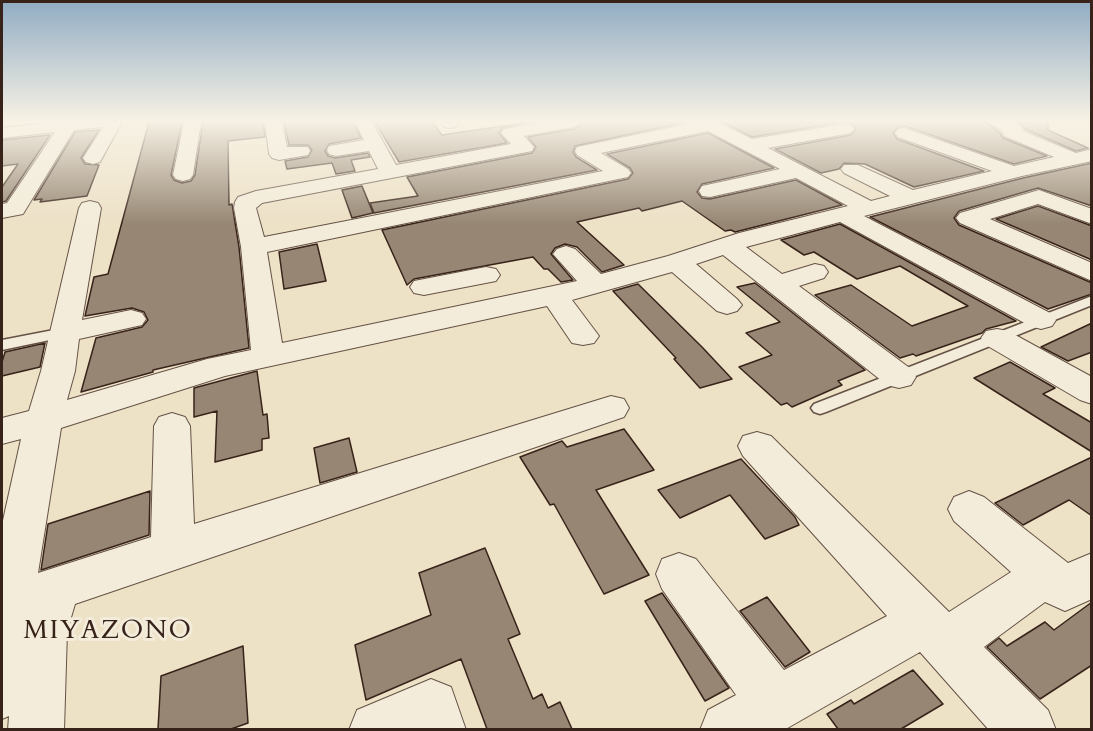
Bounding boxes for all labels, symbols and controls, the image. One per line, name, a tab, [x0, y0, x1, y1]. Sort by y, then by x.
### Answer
district label: MIYAZONO	[24, 616, 192, 648]

